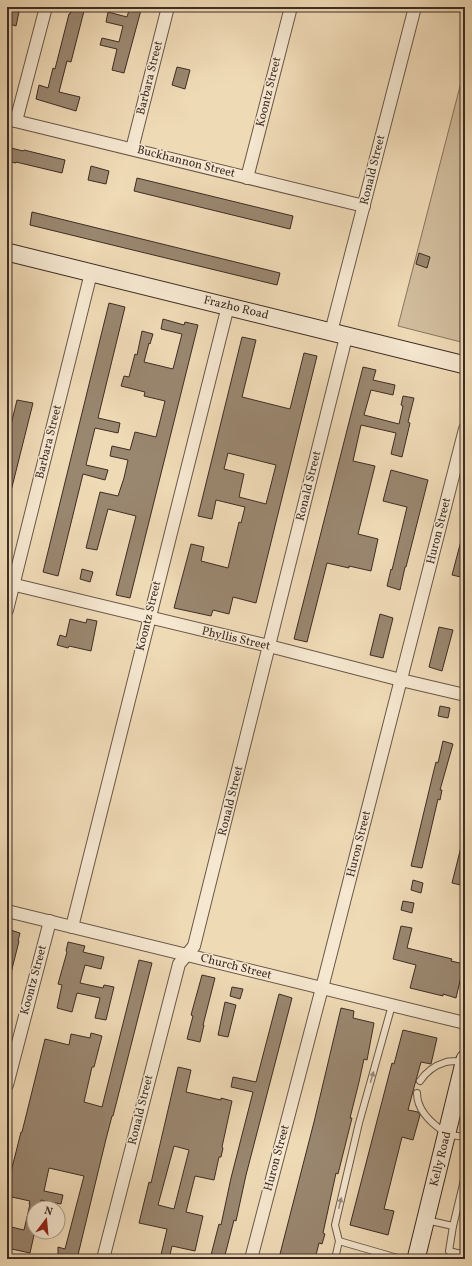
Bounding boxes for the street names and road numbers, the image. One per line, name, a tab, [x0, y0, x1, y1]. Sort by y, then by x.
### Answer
street label: Barbara Street	[133, 39, 167, 117]
street label: Koontz Street	[253, 55, 285, 129]
street label: Ronald Street	[357, 133, 389, 207]
street label: Buckhannon Street	[135, 142, 237, 182]
street label: Frazho Road	[202, 292, 270, 324]
street label: Barbara Street	[32, 403, 66, 481]
street label: Ronald Street	[293, 449, 325, 523]
street label: Huron Street	[423, 496, 455, 566]
street label: Koontz Street	[133, 579, 165, 653]
street label: Phyllis Street	[200, 623, 272, 655]
street label: Ronald Street	[215, 764, 247, 838]
street label: Huron Street	[343, 809, 375, 879]
street label: Koontz Street	[17, 943, 51, 1017]
street label: Church Street	[199, 950, 273, 984]
street label: Ronald Street	[125, 1073, 157, 1147]
street label: Huron Street	[260, 1123, 294, 1193]
street label: Kelly Road	[426, 1130, 456, 1188]

